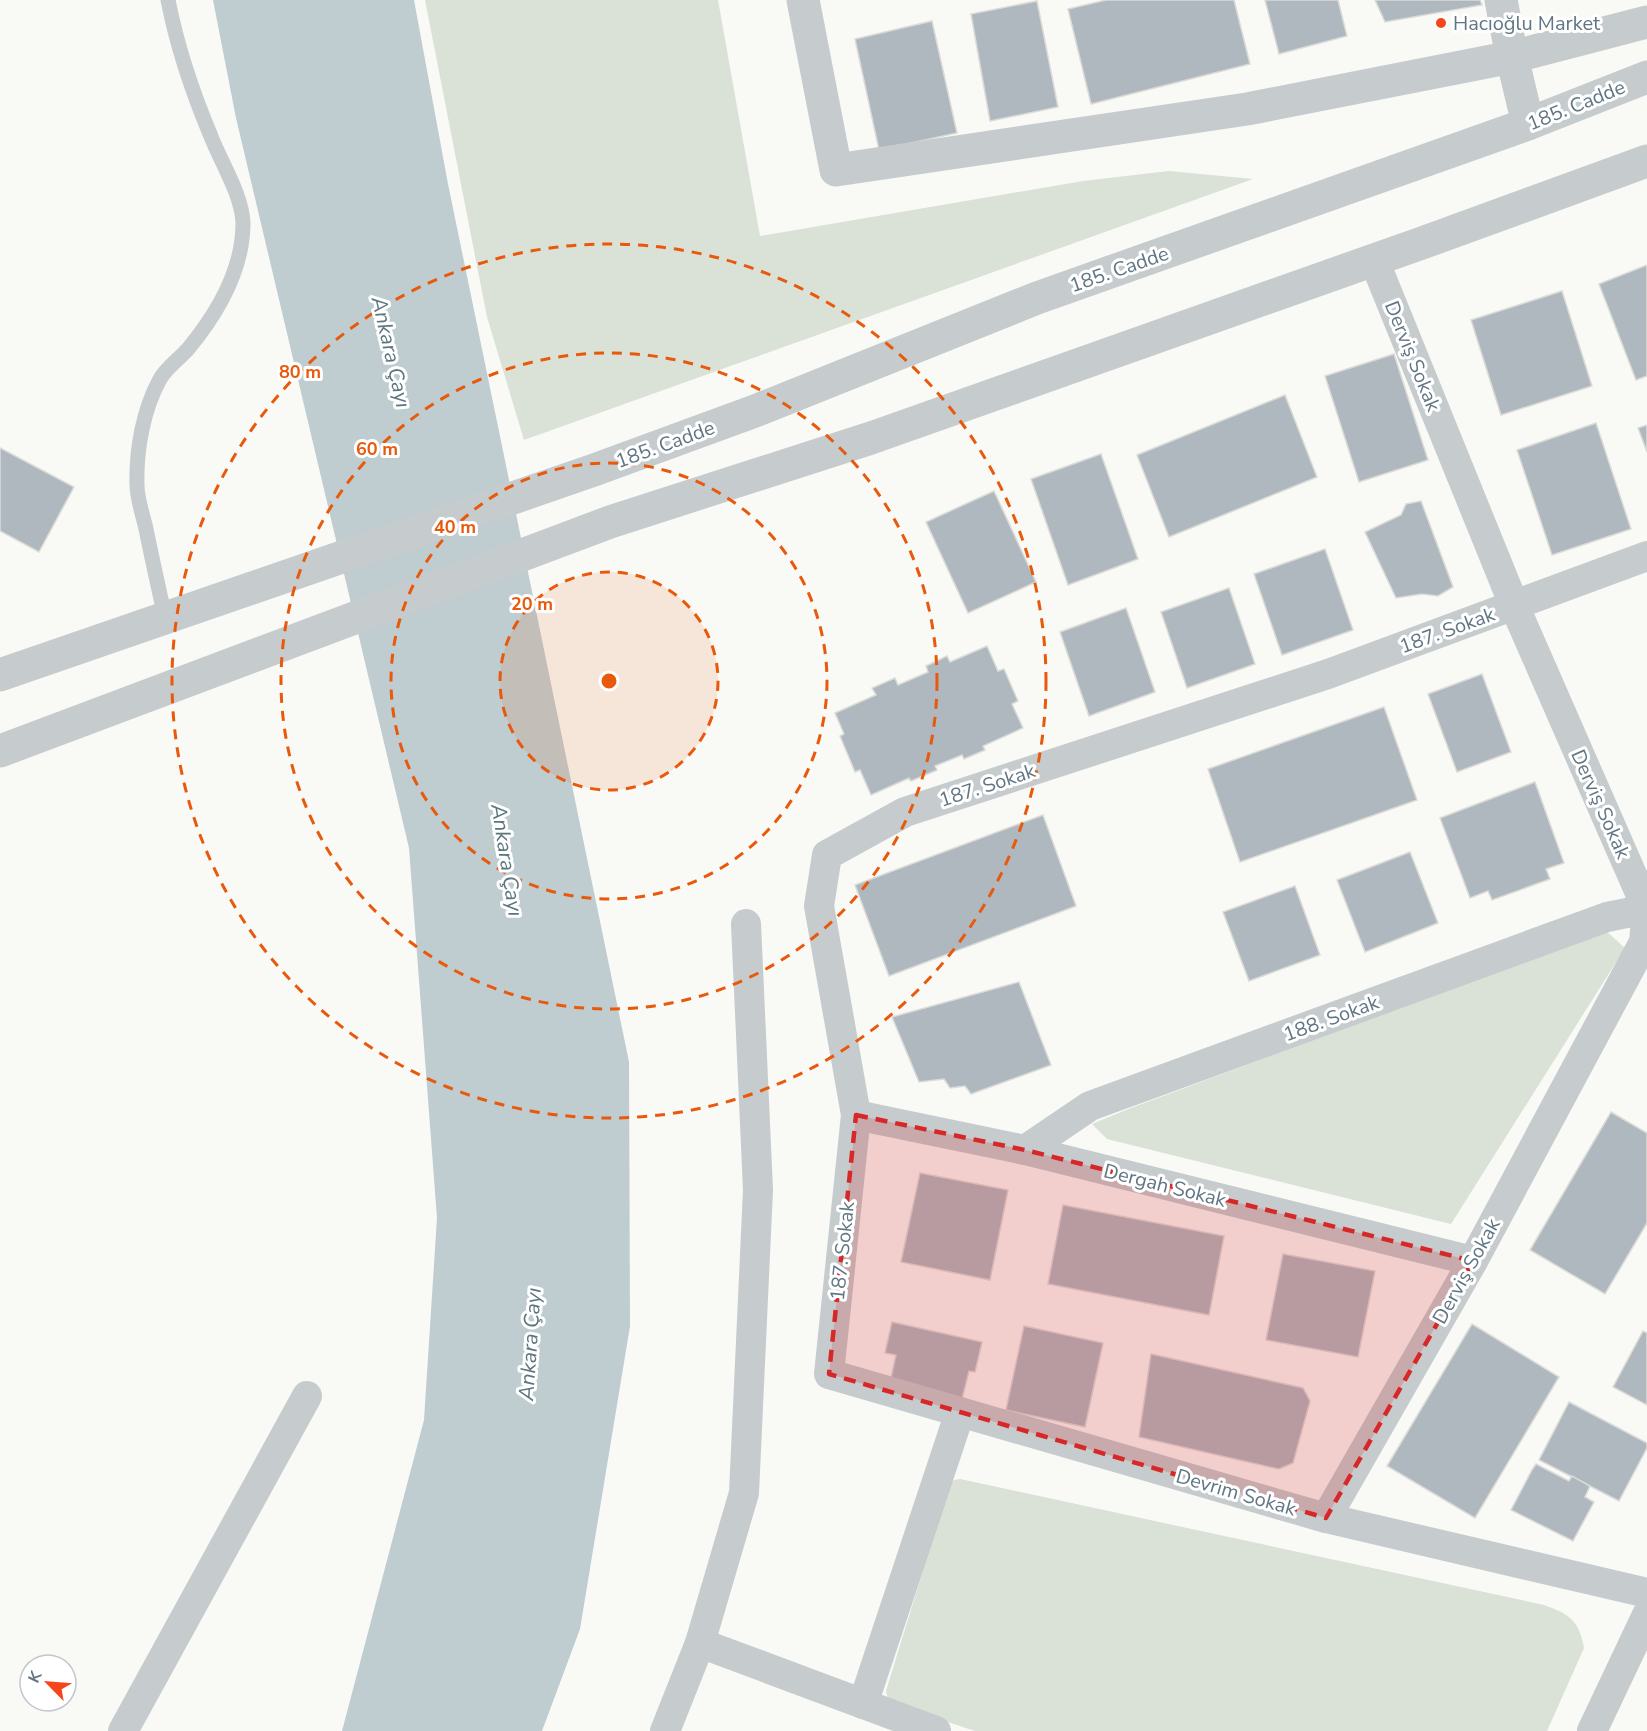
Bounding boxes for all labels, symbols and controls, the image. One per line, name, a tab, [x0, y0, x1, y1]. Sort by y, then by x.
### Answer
place label: Hacıoğlu Market	[1453, 10, 1601, 37]
marker: Hacıoğlu Market	[1434, 16, 1448, 30]
street label: 185. Cadde	[1523, 74, 1629, 137]
street label: 185. Cadde	[1066, 240, 1172, 299]
water label: Ankara Çayı	[364, 293, 417, 410]
street label: Derviş Sokak	[1378, 297, 1447, 416]
text: 80 m	[279, 360, 321, 384]
street label: 185. Cadde	[612, 414, 718, 475]
text: 60 m	[356, 437, 398, 461]
text: 40 m	[434, 515, 476, 539]
text: 20 m	[511, 592, 553, 616]
street label: 187. Sokak	[1396, 600, 1500, 660]
centre of rings	[599, 671, 619, 691]
street label: Derviş Sokak	[1564, 745, 1637, 864]
street label: 187. Sokak	[936, 757, 1040, 814]
water label: Ankara Çayı	[484, 801, 530, 918]
street label: 188. Sokak	[1280, 988, 1384, 1048]
street label: Dergah Sokak	[1101, 1157, 1230, 1214]
street label: 187. Sokak	[824, 1199, 861, 1302]
street label: Derviş Sokak	[1426, 1213, 1507, 1329]
water label: Ankara Çayı	[512, 1286, 548, 1402]
street label: Devrim Sokak	[1173, 1462, 1300, 1523]
north arrow	[18, 1653, 78, 1713]
text: K	[23, 1666, 48, 1687]

